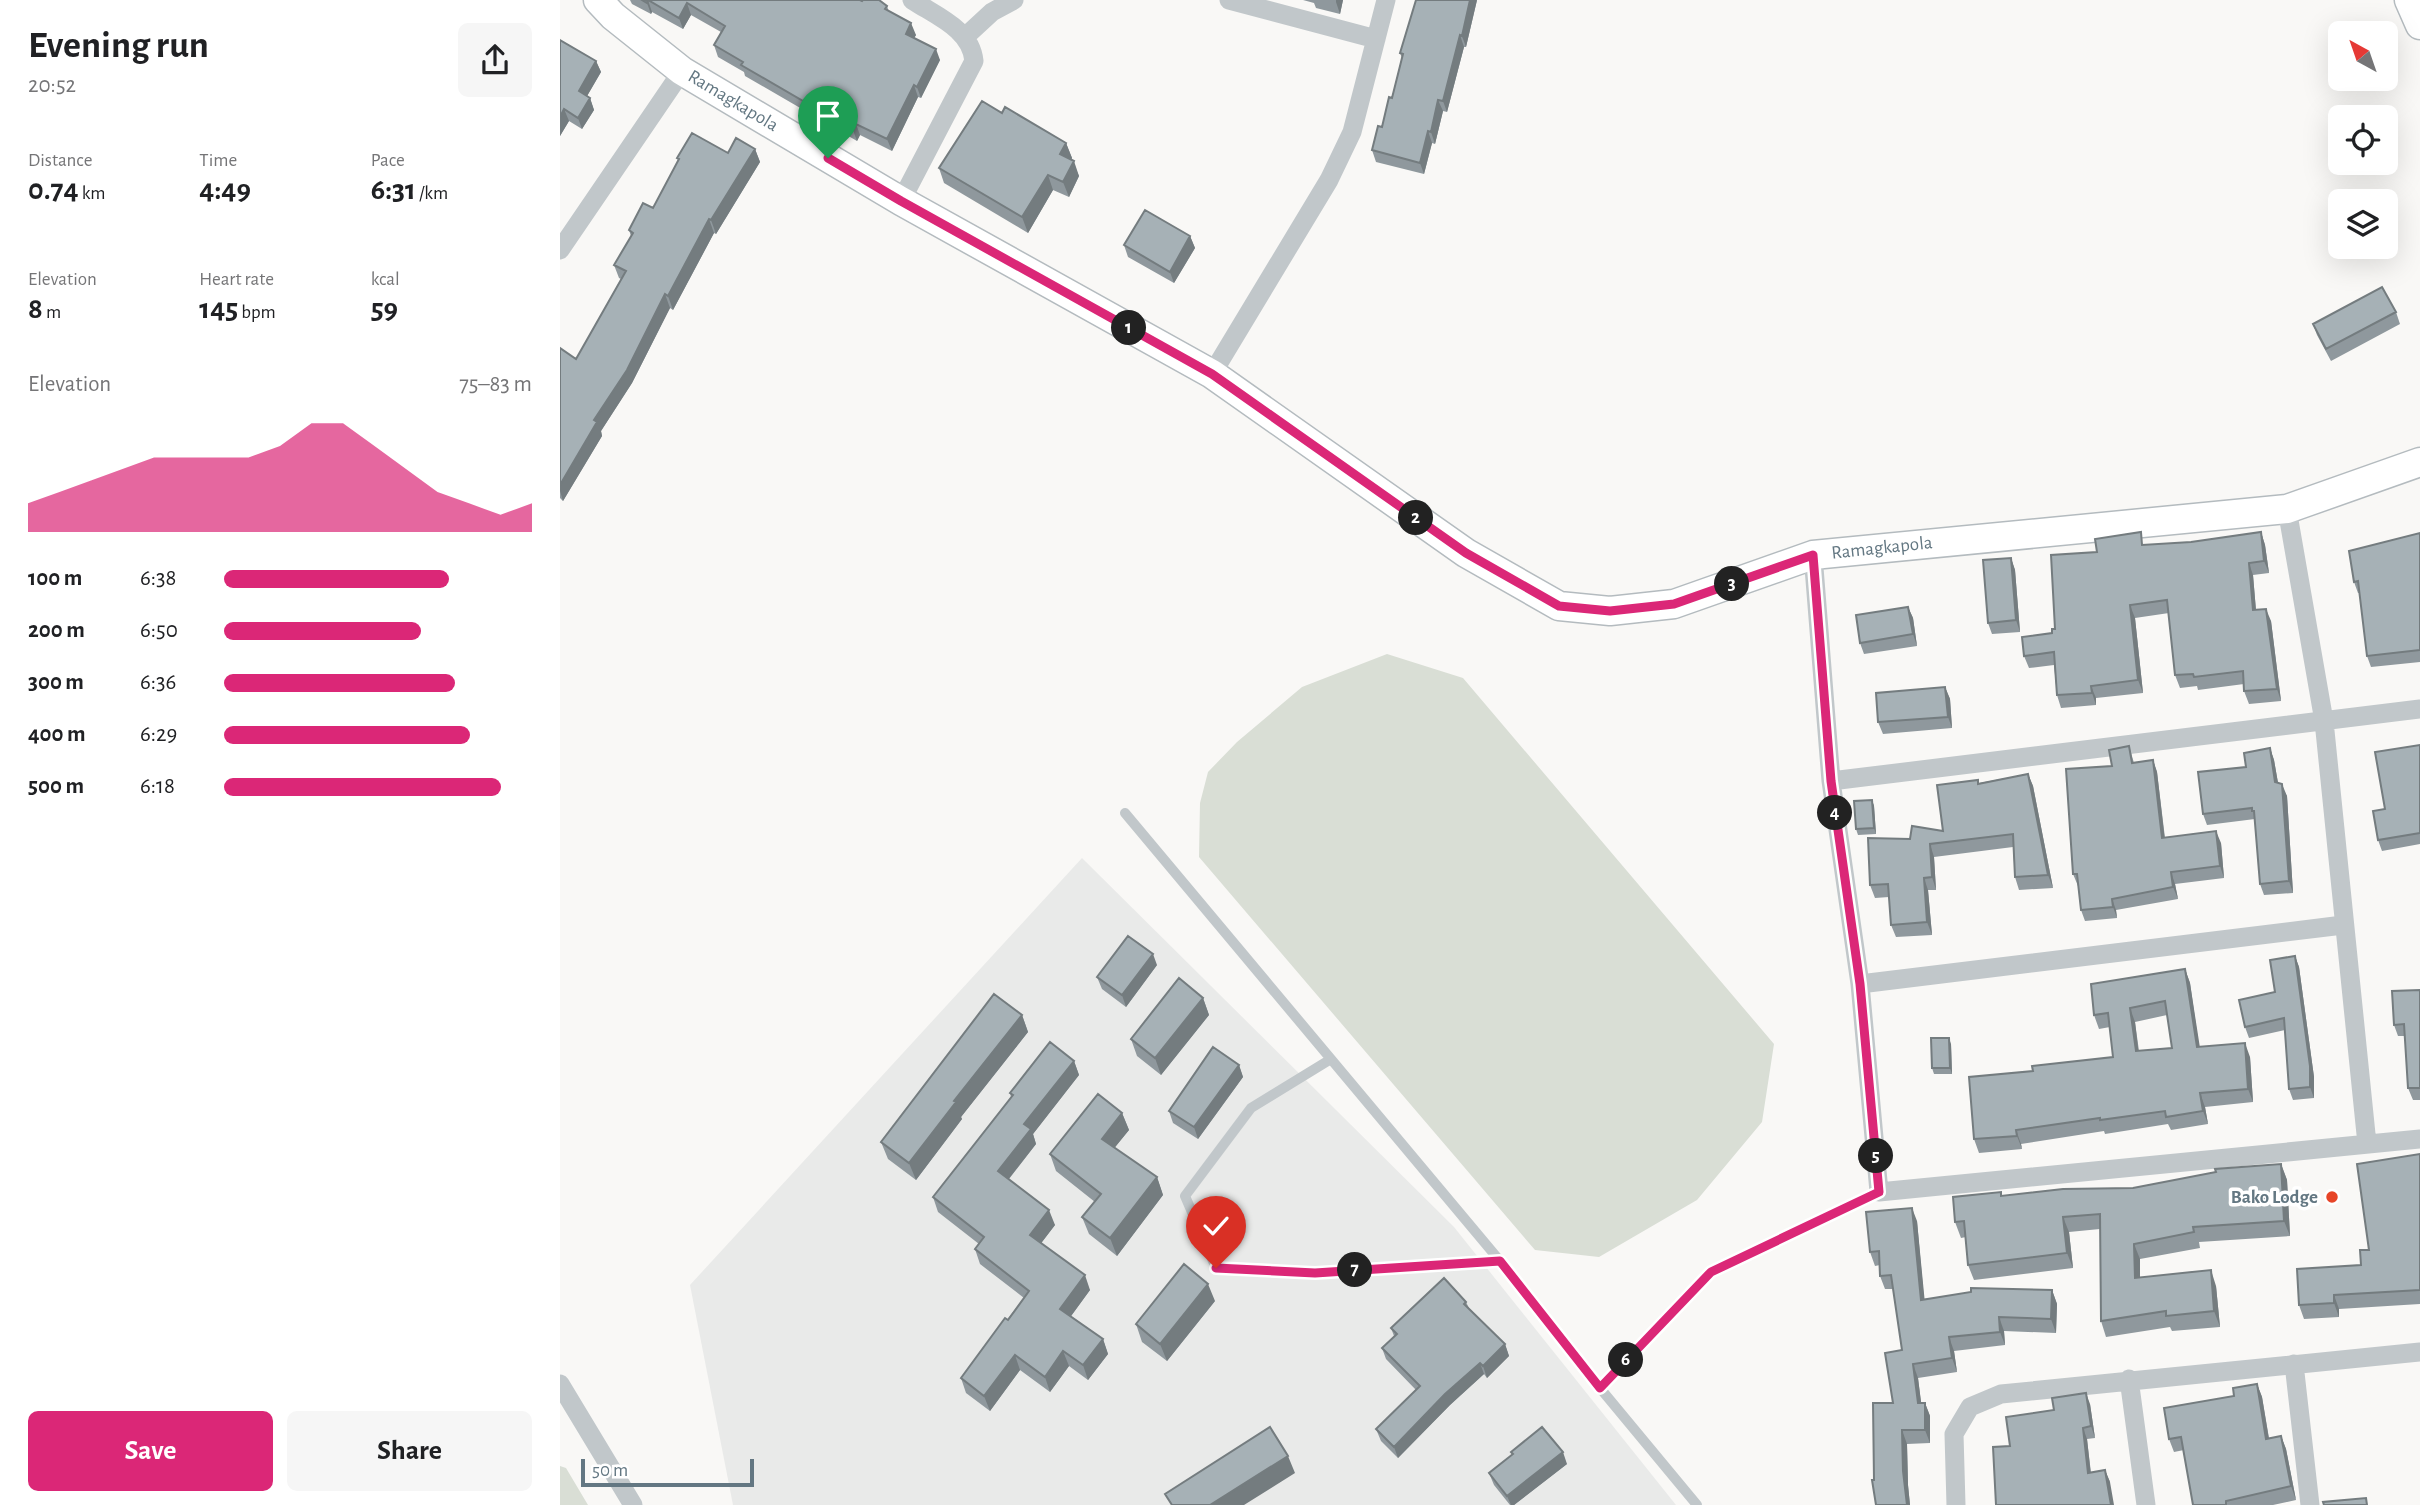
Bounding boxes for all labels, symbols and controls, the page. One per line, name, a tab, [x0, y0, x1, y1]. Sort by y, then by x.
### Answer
north arrow	[2328, 21, 2398, 91]
map controls	[2328, 21, 2398, 259]
button: share	[458, 23, 532, 97]
text: Evening run	[28, 27, 209, 65]
street label: Ramagkapola	[685, 67, 782, 135]
text: 20:52	[28, 74, 76, 97]
pin	[798, 86, 858, 158]
icon: arrive	[809, 97, 847, 135]
button: locate	[2328, 105, 2398, 175]
text: Distance	[28, 151, 92, 170]
text: Time	[199, 151, 237, 170]
text: Pace	[371, 151, 405, 170]
text: 0.74	[28, 175, 79, 205]
text: 4:49	[199, 175, 251, 205]
text: 6:31	[371, 175, 416, 205]
text: km	[79, 184, 106, 203]
text: /km	[416, 184, 448, 203]
button: layers	[2328, 189, 2398, 259]
text: Elevation	[28, 270, 97, 289]
text: Heart rate	[199, 270, 274, 289]
text: kcal	[371, 270, 400, 289]
text: 8	[28, 294, 43, 324]
text: 145	[199, 294, 238, 324]
text: 59	[371, 294, 398, 324]
text: m	[43, 303, 61, 322]
text: bpm	[238, 303, 276, 322]
pin: 1	[1112, 310, 1146, 346]
text: 1	[1125, 318, 1132, 337]
text: Elevation	[28, 373, 111, 396]
text: 75–83 m	[459, 373, 532, 396]
pin: 2	[1398, 500, 1434, 536]
text: 2	[1411, 508, 1420, 527]
street label: Ramagkapola	[1831, 533, 1934, 563]
pin: 3	[1714, 566, 1750, 602]
text: 100 m	[28, 567, 82, 590]
text: 6:38	[140, 567, 176, 590]
text: 3	[1727, 574, 1736, 593]
text: 200 m	[28, 619, 85, 642]
text: 6:50	[140, 619, 178, 642]
text: 300 m	[28, 671, 84, 694]
text: 6:36	[140, 671, 176, 694]
text: 400 m	[28, 723, 86, 746]
text: 6:29	[140, 723, 177, 746]
text: 500 m	[28, 775, 84, 798]
text: 6:18	[140, 775, 175, 798]
pin: 4	[1818, 796, 1852, 830]
text: 4	[1830, 803, 1839, 822]
pin: 5	[1858, 1138, 1894, 1174]
text: 5	[1871, 1146, 1880, 1165]
place label: Bako Lodge	[2231, 1188, 2318, 1207]
marker: Bako Lodge	[2324, 1189, 2340, 1205]
pin	[1186, 1196, 1246, 1268]
icon: check	[1197, 1207, 1235, 1245]
pin: 7	[1338, 1252, 1372, 1288]
text: 7	[1350, 1260, 1359, 1279]
pin: 6	[1608, 1342, 1644, 1378]
text: 6	[1621, 1350, 1630, 1369]
button: Save	[28, 1411, 273, 1491]
button: Share	[287, 1411, 532, 1491]
scale bar	[581, 1456, 754, 1488]
text: 50 m	[592, 1461, 628, 1480]

